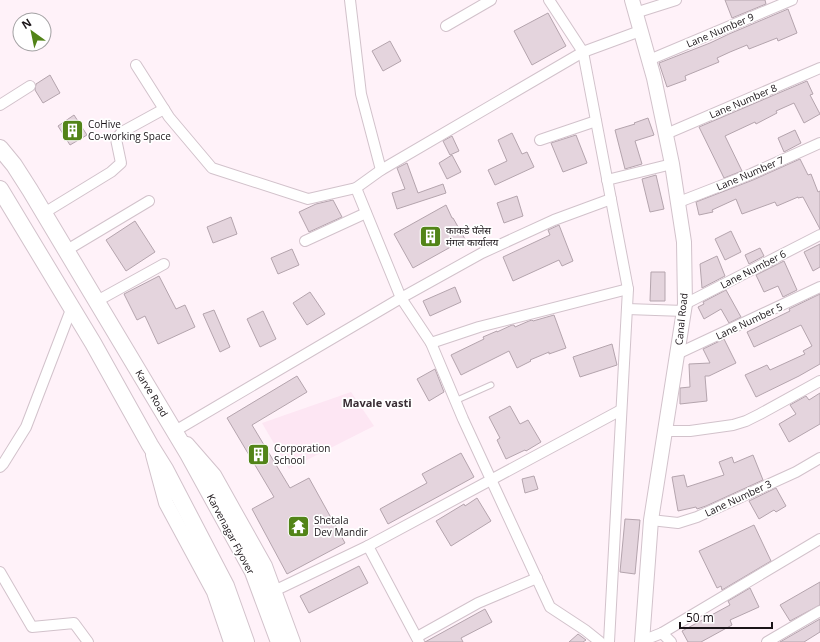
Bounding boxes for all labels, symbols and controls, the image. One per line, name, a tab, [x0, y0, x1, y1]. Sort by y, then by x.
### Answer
street label: Lane Number 9	[684, 9, 756, 51]
north arrow	[12, 12, 52, 52]
text: N	[18, 14, 34, 32]
street label: Lane Number 8	[707, 80, 779, 122]
building icon: CoHive Co-working Space	[59, 117, 85, 143]
place label: CoHive Co-working Space	[88, 117, 171, 143]
street label: Lane Number 7	[714, 152, 786, 194]
building icon: काकडे पॅलेस मंगल कार्यालय	[417, 223, 443, 249]
place label: काकडे पॅलेस मंगल कार्यालय	[446, 223, 498, 249]
street label: Lane Number 6	[718, 246, 789, 292]
street label: Canal Road	[671, 292, 691, 346]
street label: Lane Number 5	[713, 299, 785, 343]
street label: Karve Road	[132, 367, 172, 419]
district label: Mavale vasti	[342, 395, 412, 410]
building icon: Corporation School	[246, 441, 272, 467]
place label: Corporation School	[274, 441, 330, 467]
street label: Lane Number 3	[702, 476, 774, 520]
street label: Karvenagar Flyover	[204, 491, 258, 577]
temple icon: Shetala Dev Mandir	[285, 513, 311, 539]
place label: Shetala Dev Mandir	[314, 513, 368, 539]
scale bar	[680, 604, 772, 630]
text: 50 m	[686, 609, 714, 626]

